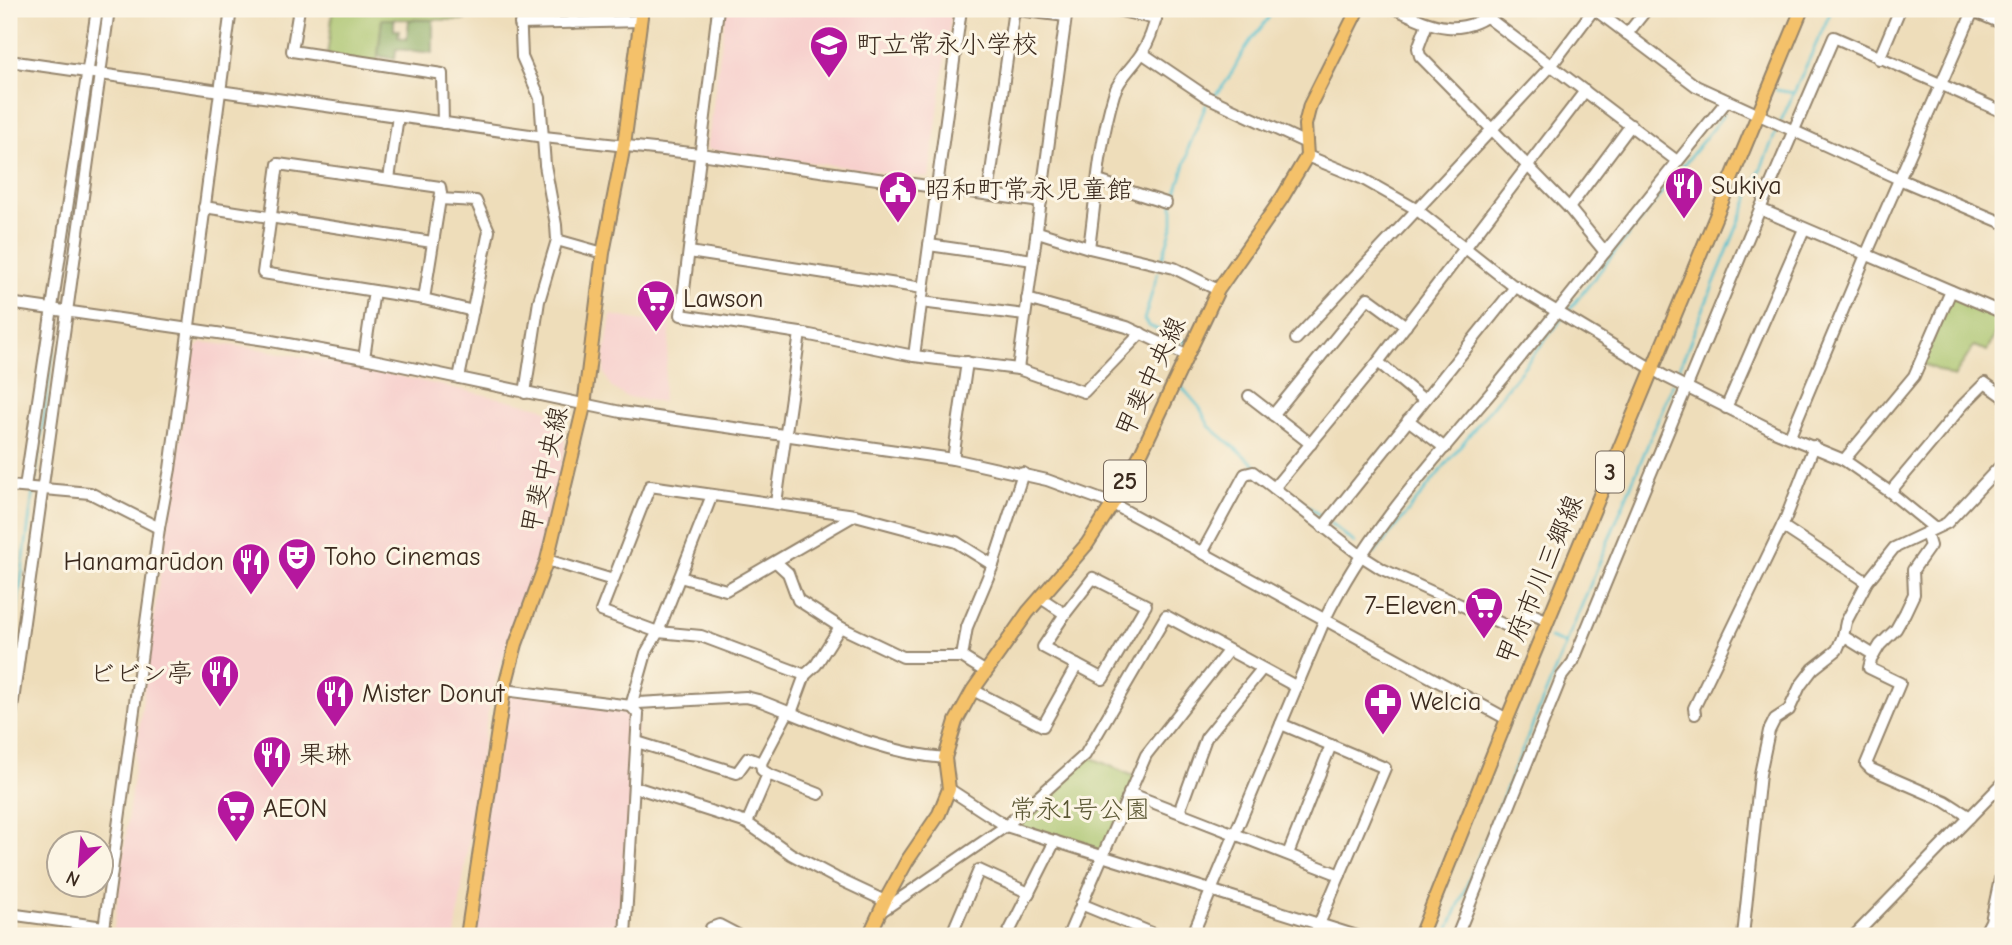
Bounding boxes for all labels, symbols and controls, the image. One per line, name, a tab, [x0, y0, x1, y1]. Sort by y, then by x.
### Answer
school or university icon: 町立常永小学校	[808, 24, 850, 79]
place label: 町立常永小学校	[856, 30, 1038, 60]
restaurant icon: Sukiya	[1663, 165, 1705, 220]
public building icon: 昭和町常永児童館	[877, 169, 919, 224]
place label: Sukiya	[1711, 171, 1782, 201]
place label: 昭和町常永児童館	[925, 175, 1133, 205]
supermarket icon: Lawson	[635, 278, 677, 333]
place label: Lawson	[683, 284, 763, 314]
street label: 甲斐中央線	[1110, 312, 1192, 442]
street label: 甲斐中央線	[516, 403, 574, 537]
road number: 3	[1596, 452, 1624, 492]
road number: 25	[1104, 460, 1146, 502]
street label: 甲府市川三郷線	[1491, 490, 1589, 670]
theatre icon: Toho Cinemas	[276, 536, 318, 591]
restaurant icon: Hanamarūdon	[230, 541, 272, 596]
place label: Toho Cinemas	[324, 542, 480, 572]
place label: Hanamarūdon	[64, 547, 224, 577]
supermarket icon: 7-Eleven	[1463, 585, 1505, 640]
place label: 7-Eleven	[1364, 591, 1457, 621]
restaurant icon: ビビン亭	[199, 653, 241, 708]
place label: ビビン亭	[89, 659, 193, 689]
restaurant icon: Mister Donut	[314, 673, 356, 728]
place label: Mister Donut	[362, 679, 506, 709]
pharmacy icon: Welcia	[1362, 681, 1404, 736]
place label: Welcia	[1410, 687, 1481, 717]
restaurant icon: 果琳	[251, 734, 293, 789]
place label: 果琳	[299, 740, 351, 770]
supermarket icon: AEON	[215, 788, 257, 843]
place label: AEON	[263, 794, 327, 824]
park label: 常永1号公園	[1010, 795, 1150, 825]
north arrow	[46, 830, 116, 900]
text: N	[63, 866, 83, 891]

